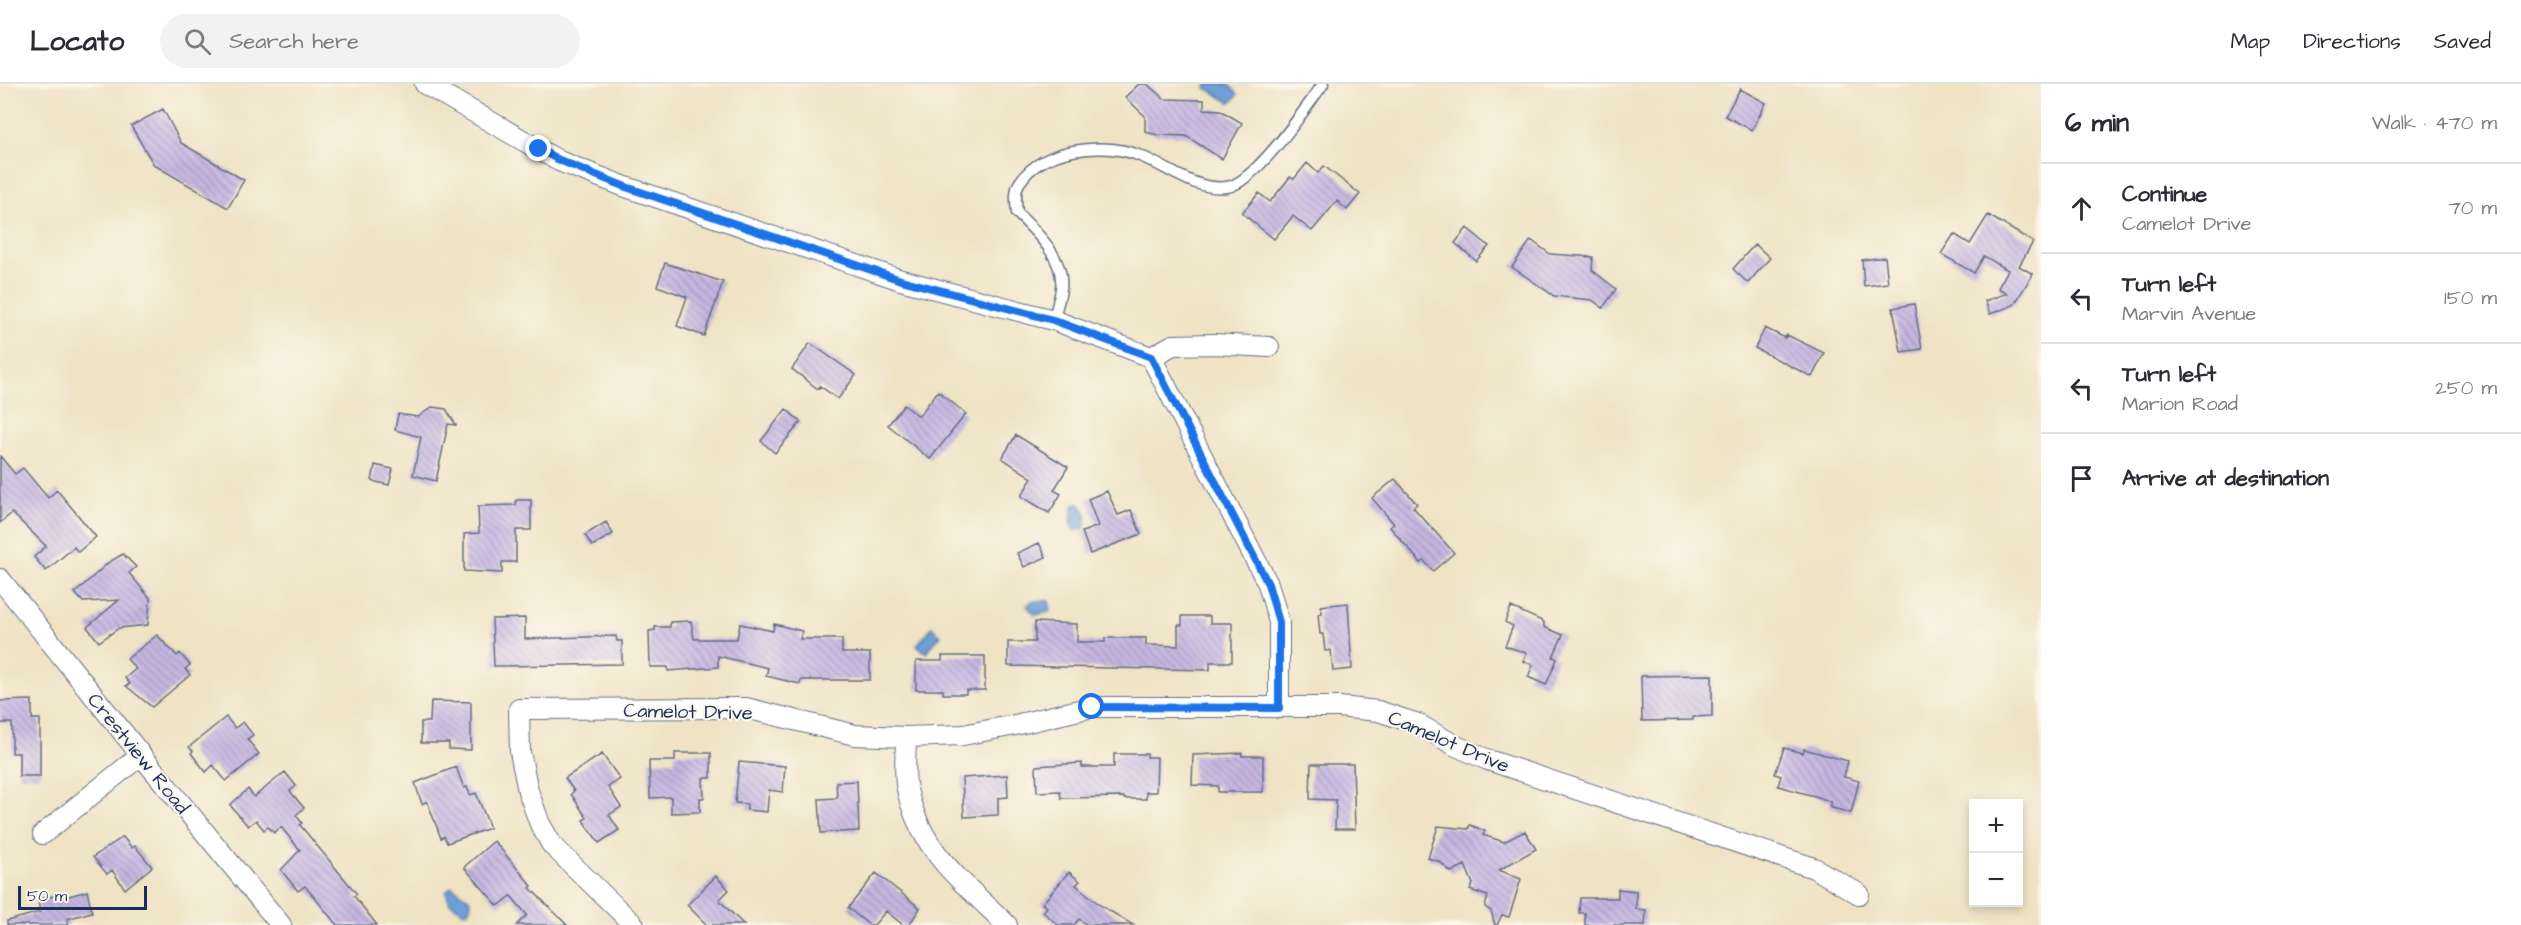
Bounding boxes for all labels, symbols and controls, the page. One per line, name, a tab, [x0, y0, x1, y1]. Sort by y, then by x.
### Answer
search box	[160, 14, 580, 68]
text: Locato	[30, 22, 124, 61]
icon: search	[181, 25, 214, 58]
text: Search here	[229, 26, 359, 57]
text: Map	[2230, 27, 2270, 56]
text: Directions	[2303, 27, 2401, 56]
text: Saved	[2434, 27, 2491, 56]
text: 6 min	[2065, 105, 2129, 141]
text: Walk · 470 m	[2372, 109, 2497, 137]
route end	[525, 135, 551, 161]
text: Continue	[2122, 179, 2207, 210]
icon: ahead	[2065, 192, 2098, 225]
text: 70 m	[2449, 194, 2497, 222]
text: Camelot Drive	[2122, 210, 2251, 238]
text: Turn left	[2122, 269, 2216, 300]
icon: left	[2065, 282, 2098, 315]
text: 150 m	[2444, 284, 2497, 312]
text: Marvin Avenue	[2122, 300, 2256, 328]
text: Turn left	[2122, 359, 2216, 390]
icon: left	[2065, 372, 2098, 405]
text: 250 m	[2435, 374, 2497, 402]
text: Marion Road	[2122, 390, 2238, 418]
icon: arrive	[2065, 462, 2098, 495]
text: Arrive at destination	[2122, 463, 2329, 494]
street label: Crestview Road	[81, 687, 196, 820]
route start	[1078, 693, 1104, 719]
street label: Camelot Drive	[623, 697, 753, 727]
street label: Camelot Drive	[1384, 704, 1514, 780]
map controls	[1969, 799, 2023, 907]
button: +	[1969, 799, 2023, 853]
button: −	[1969, 853, 2023, 907]
scale bar	[18, 883, 147, 910]
text: 50 m	[27, 885, 67, 907]

